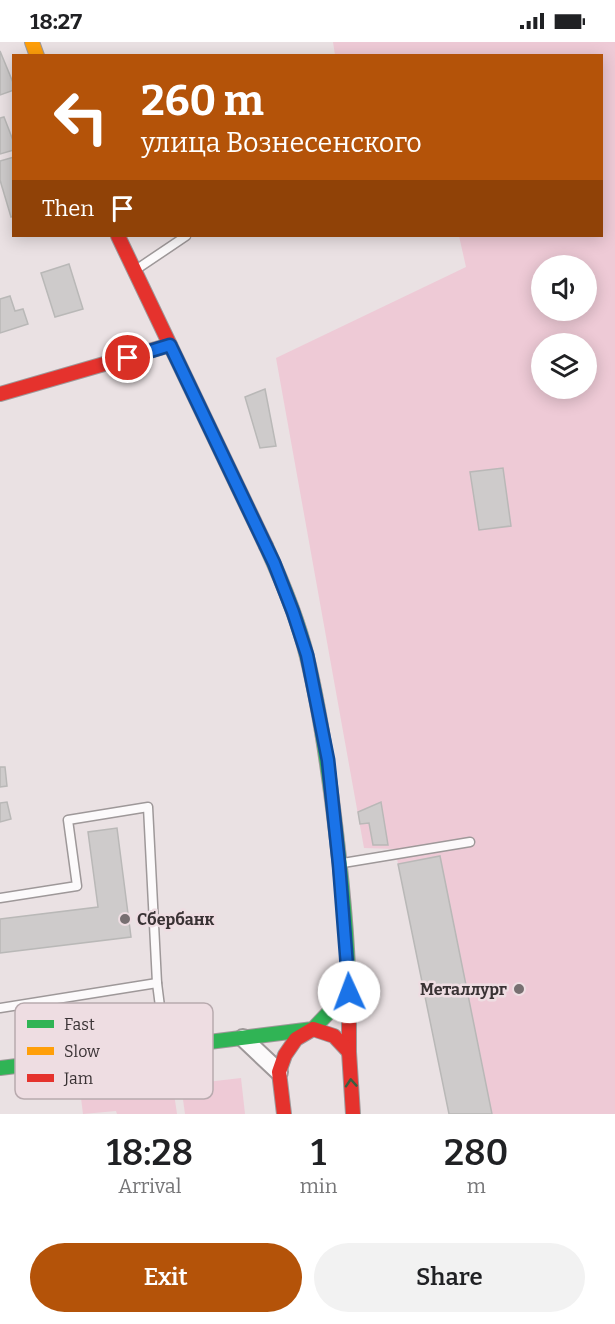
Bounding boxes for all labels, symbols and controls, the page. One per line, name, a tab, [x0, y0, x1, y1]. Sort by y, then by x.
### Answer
text: 18:27	[30, 8, 82, 35]
text: 260 m	[141, 76, 264, 126]
icon: left	[42, 78, 120, 156]
text: улица Вознесенского	[141, 127, 422, 159]
icon: arrive	[106, 192, 139, 225]
text: Then	[42, 195, 94, 222]
map controls	[531, 255, 597, 399]
button: sound	[531, 255, 597, 321]
pin	[102, 332, 153, 383]
button: layers	[531, 333, 597, 399]
icon: arrive	[111, 341, 144, 374]
place label: Сбербанк	[137, 910, 214, 929]
marker: Сбербанк	[118, 912, 132, 926]
position arrow	[317, 960, 381, 1024]
place label: Металлург	[420, 980, 507, 999]
marker: Металлург	[512, 982, 526, 996]
legend	[15, 1003, 213, 1099]
text: Fast	[64, 1015, 95, 1034]
text: Slow	[64, 1042, 100, 1061]
text: Jam	[63, 1069, 93, 1088]
one-way arrow	[345, 1079, 358, 1088]
text: 18:28	[106, 1131, 193, 1175]
text: 1	[311, 1131, 326, 1175]
text: 280	[444, 1131, 509, 1175]
text: Arrival	[118, 1174, 182, 1198]
text: min	[300, 1174, 337, 1198]
text: m	[467, 1174, 486, 1198]
button: Exit	[30, 1243, 302, 1312]
button: Share	[314, 1243, 585, 1312]

